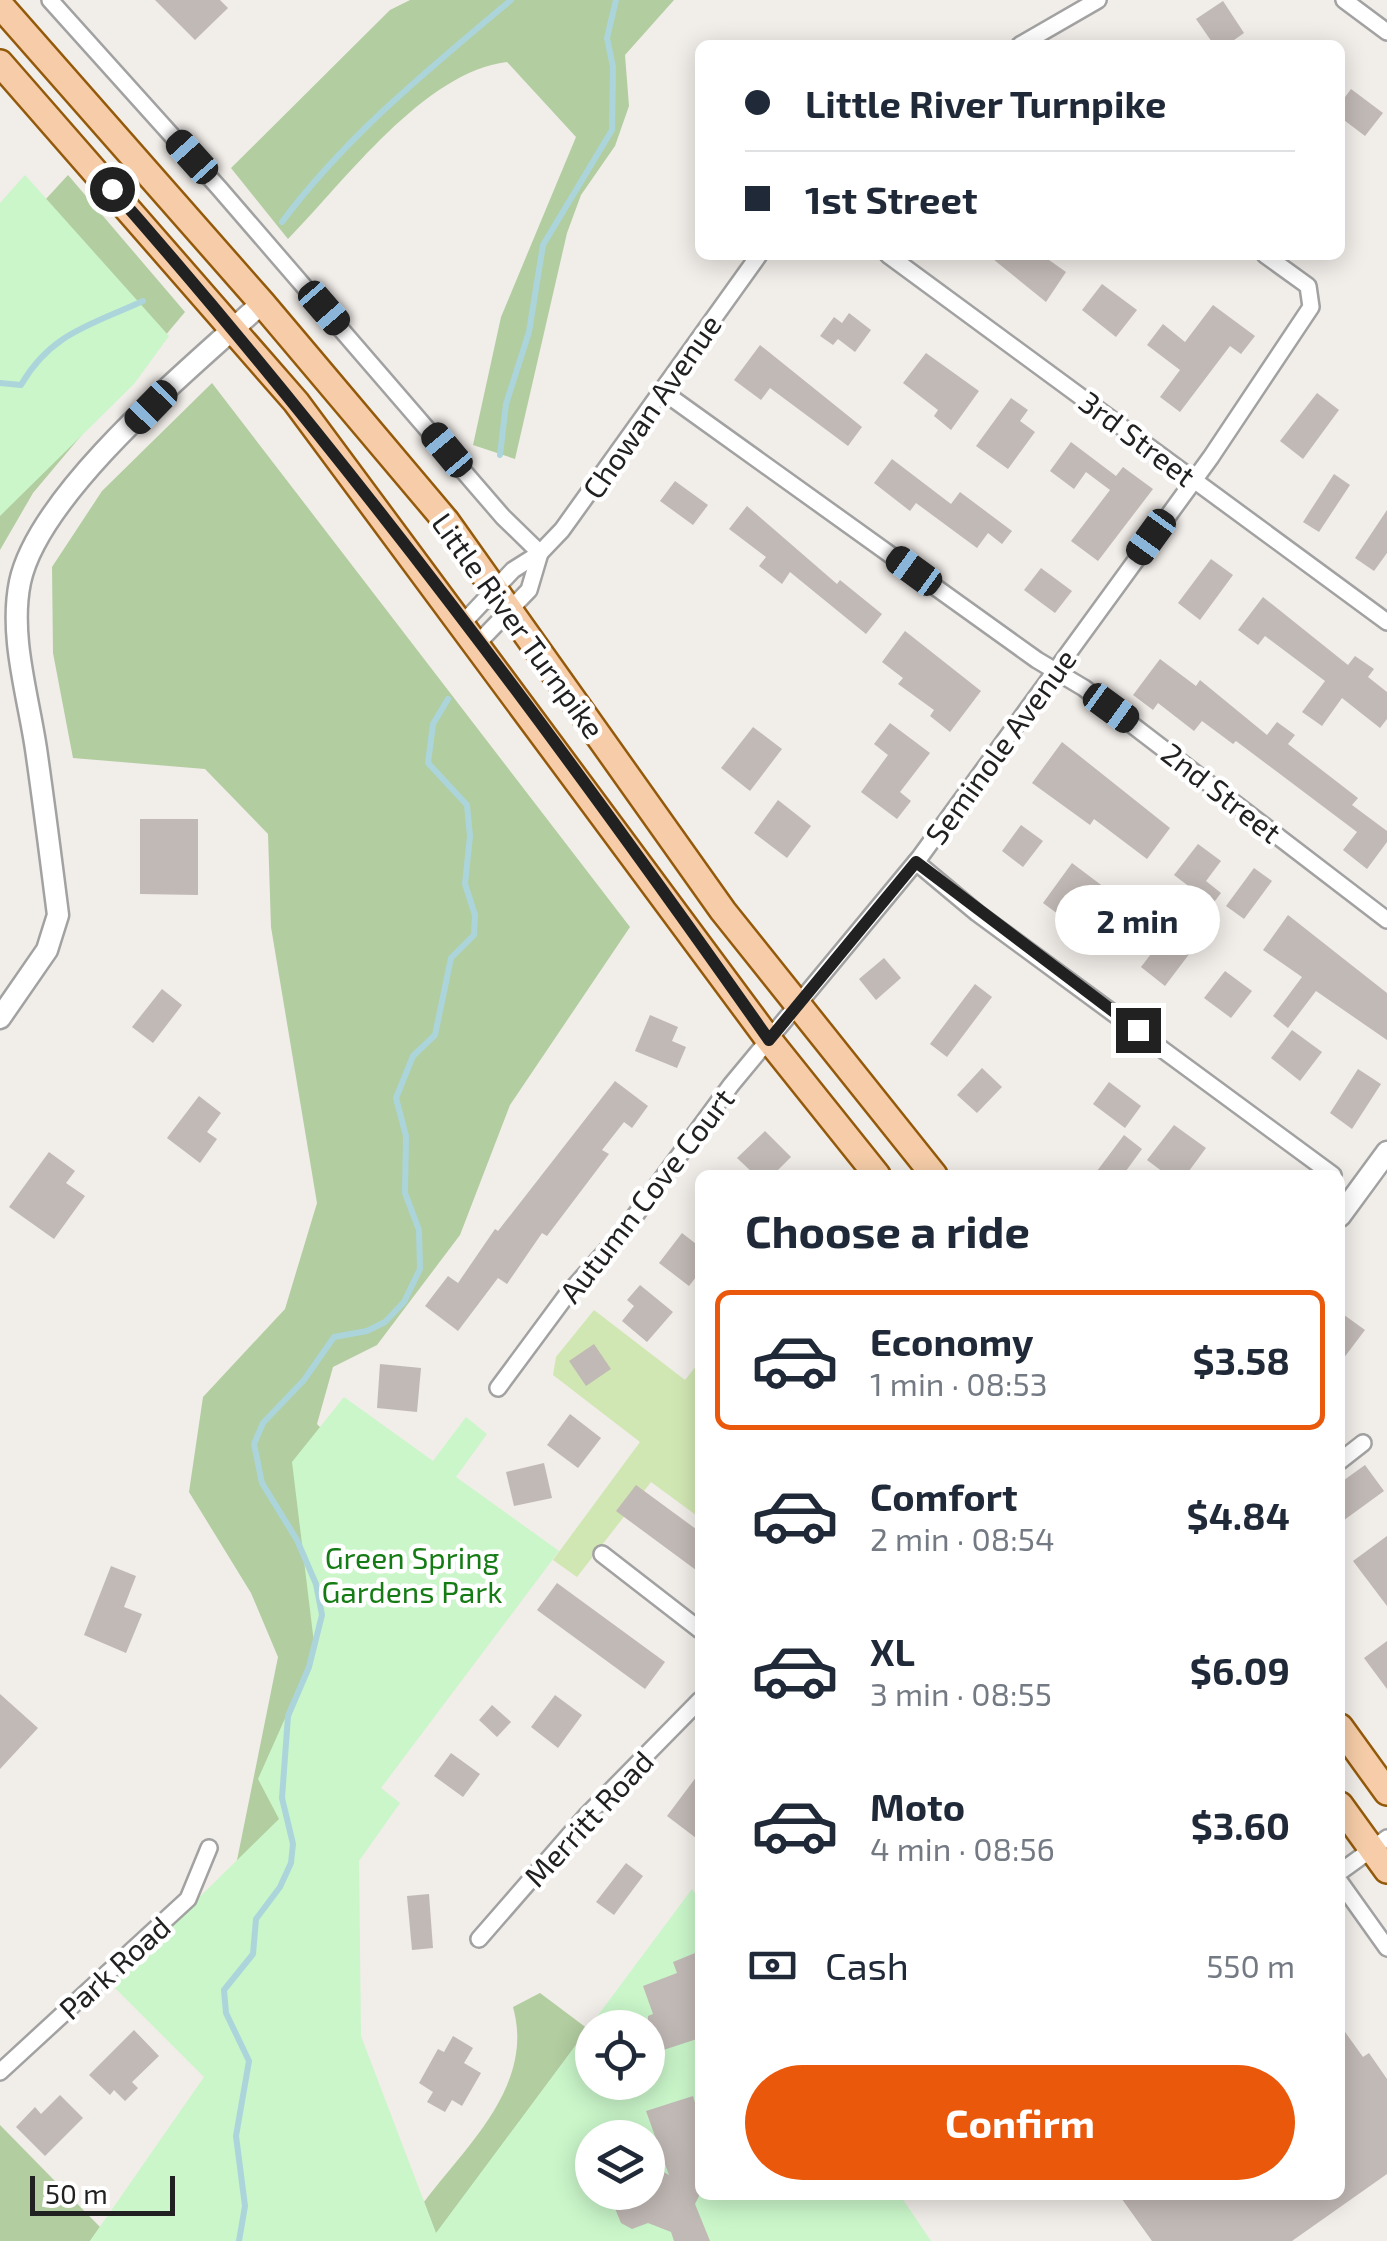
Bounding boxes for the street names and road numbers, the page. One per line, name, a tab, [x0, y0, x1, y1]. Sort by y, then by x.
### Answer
street label: Chowan Avenue	[574, 307, 728, 505]
street label: 3rd Street	[1073, 383, 1203, 493]
street label: Little River Turnpike	[425, 505, 613, 745]
street label: Seminole Avenue	[917, 641, 1083, 851]
street label: 2nd Street	[1155, 734, 1289, 850]
street label: Autumn Cove Court	[551, 1081, 741, 1309]
street label: Merritt Road	[516, 1743, 660, 1893]
street label: Park Road	[51, 1908, 177, 2026]

